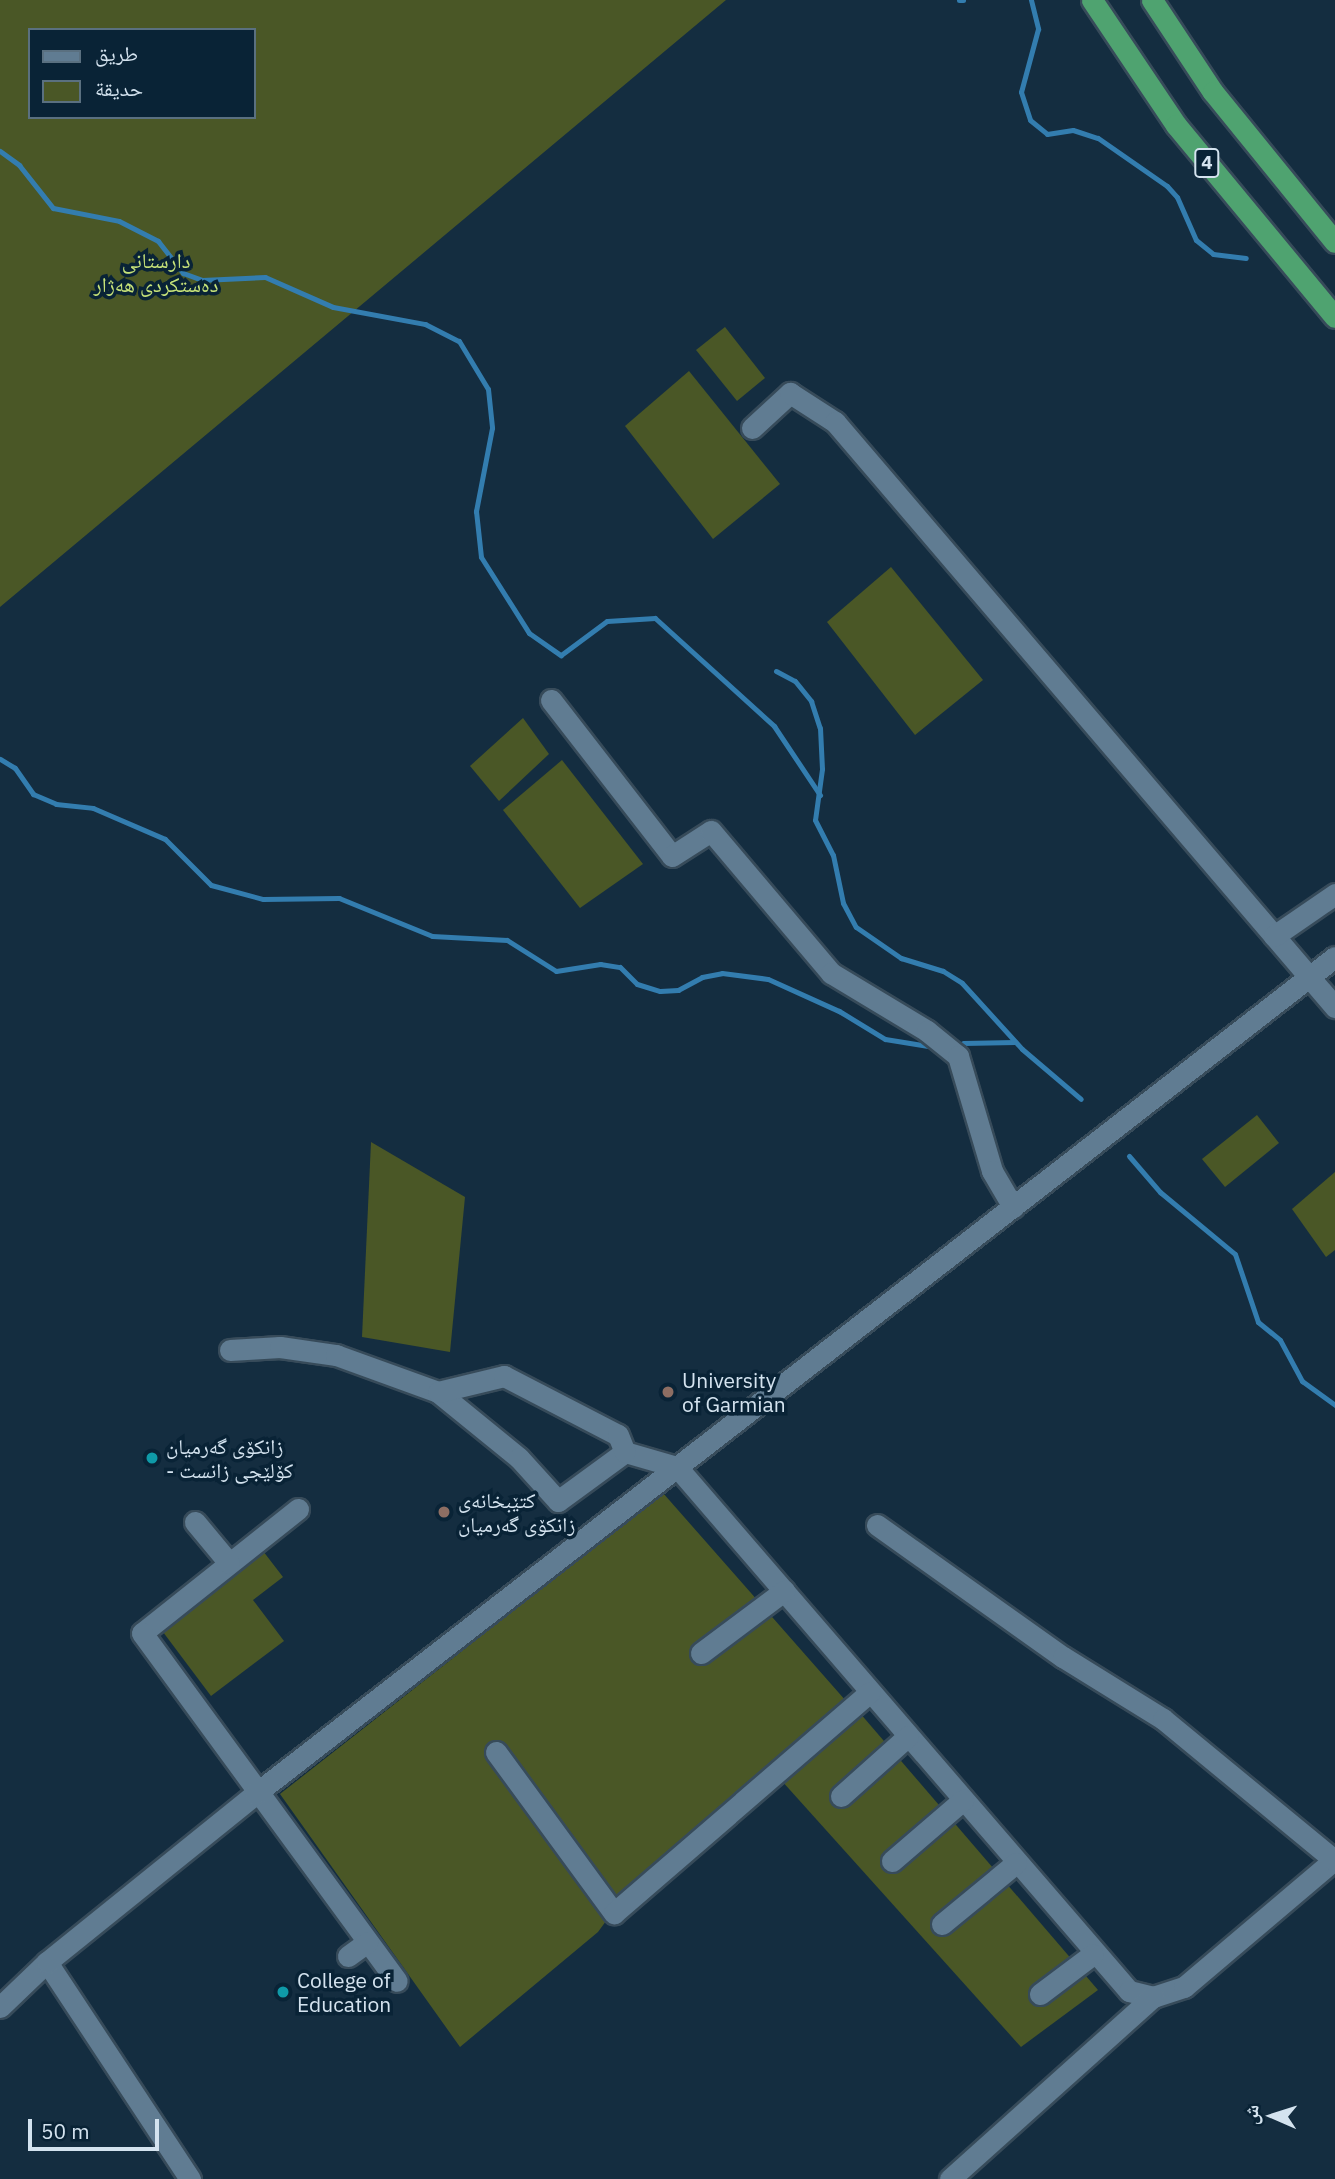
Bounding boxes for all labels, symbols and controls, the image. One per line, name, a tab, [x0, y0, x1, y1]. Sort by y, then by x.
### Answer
legend	[28, 28, 256, 119]
text: طريق	[95, 39, 138, 67]
text: حديقة	[95, 74, 143, 102]
road number: 4	[1193, 148, 1221, 178]
park label: دارستانی دەستکردی هەژار	[94, 247, 218, 297]
place label: University of Garmian	[682, 1367, 786, 1417]
marker: University of Garmian	[660, 1384, 676, 1400]
place label: زانکۆی گەرمیان - کۆلێجی زانست	[166, 1433, 293, 1483]
marker: زانکۆی گەرمیان - کۆلێجی زانست	[144, 1450, 160, 1466]
place label: کتێبخانەی زانکۆی گەرمیان	[458, 1487, 575, 1537]
marker: کتێبخانەی زانکۆی گەرمیان	[436, 1504, 452, 1520]
place label: College of Education	[297, 1967, 391, 2017]
marker: College of Education	[275, 1984, 291, 2000]
north arrow	[1237, 2081, 1307, 2151]
text: ش	[1239, 2104, 1264, 2126]
scale bar	[32, 2106, 163, 2150]
text: 50 m	[41, 2117, 90, 2145]

